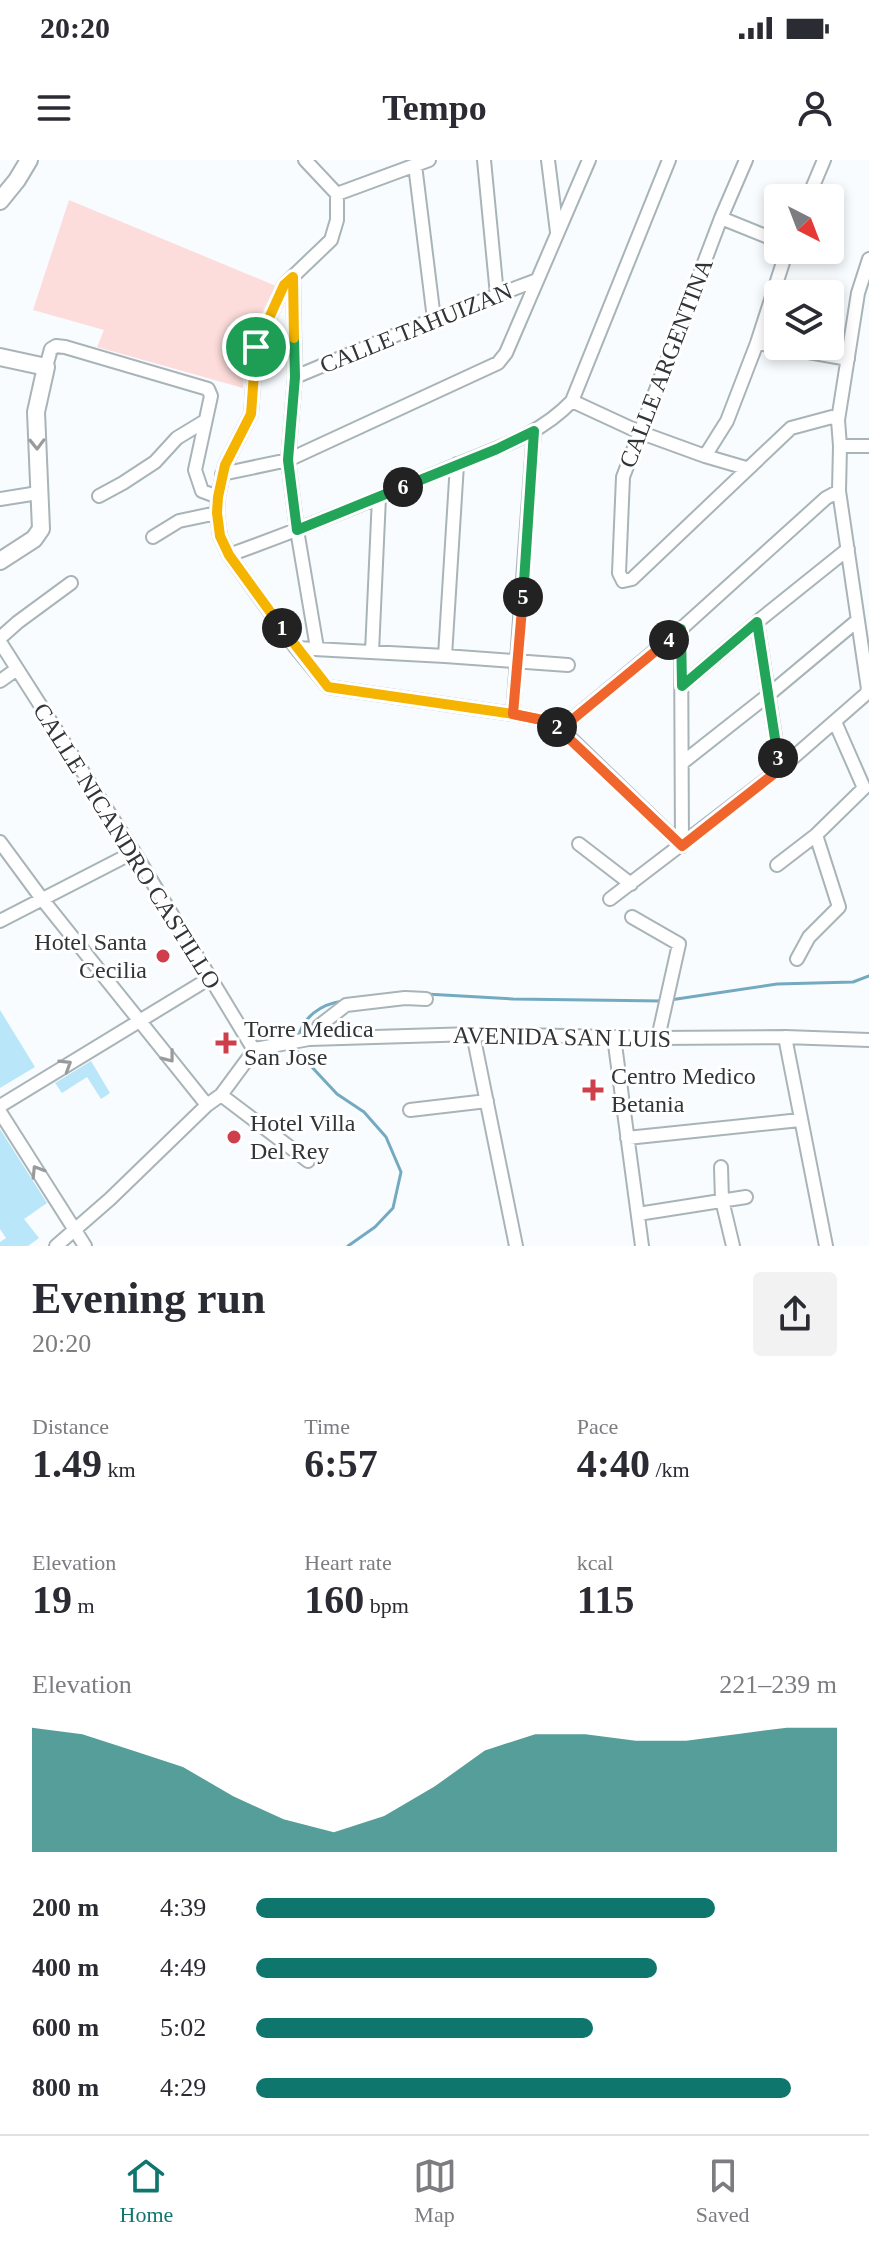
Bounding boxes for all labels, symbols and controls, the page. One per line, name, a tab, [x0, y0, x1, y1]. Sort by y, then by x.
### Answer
text: 20:20	[40, 11, 110, 44]
icon: menu	[32, 86, 76, 130]
icon: person	[793, 86, 837, 130]
text: Tempo	[382, 88, 487, 128]
north arrow	[764, 184, 844, 264]
map controls	[764, 184, 844, 360]
street label: CALLE ARGENTINA	[614, 254, 718, 471]
street label: CALLE TAHUIZAN	[316, 278, 516, 378]
button: layers	[764, 280, 844, 360]
pin	[222, 313, 290, 381]
icon: arrive	[234, 325, 278, 369]
one-way arrow	[28, 438, 45, 451]
pin: 6	[383, 467, 423, 507]
text: 6	[398, 474, 409, 499]
pin: 5	[503, 577, 543, 617]
text: 5	[518, 584, 529, 609]
pin: 1	[262, 608, 302, 648]
text: 1	[277, 615, 288, 640]
pin: 4	[649, 620, 689, 660]
text: 4	[664, 627, 675, 652]
street label: CALLE NICANDRO CASTILLO	[28, 698, 226, 994]
pin: 2	[537, 707, 577, 747]
text: 2	[552, 714, 563, 739]
pin: 3	[758, 738, 798, 778]
text: 3	[773, 745, 784, 770]
place label: Hotel Santa Cecilia	[34, 929, 147, 983]
marker: Hotel Santa Cecilia	[154, 947, 172, 965]
place label: Torre Medica San Jose	[244, 1016, 374, 1070]
street label: AVENIDA SAN LUIS	[453, 1022, 671, 1052]
marker: Torre Medica San Jose	[215, 1032, 237, 1054]
one-way arrow	[159, 1048, 173, 1063]
one-way arrow	[57, 1059, 72, 1075]
place label: Centro Medico Betania	[611, 1063, 756, 1117]
marker: Centro Medico Betania	[582, 1079, 604, 1101]
place label: Hotel Villa Del Rey	[250, 1110, 356, 1164]
marker: Hotel Villa Del Rey	[225, 1128, 243, 1146]
one-way arrow	[32, 1165, 47, 1180]
button: share	[753, 1272, 837, 1356]
text: Evening run	[32, 1274, 266, 1323]
text: 20:20	[32, 1329, 91, 1358]
text: Distance	[32, 1414, 109, 1439]
text: Time	[304, 1414, 350, 1439]
text: Pace	[577, 1414, 618, 1439]
text: 1.49	[32, 1441, 102, 1486]
text: 6:57	[304, 1441, 378, 1486]
text: 4:40	[577, 1441, 650, 1486]
text: km	[102, 1457, 136, 1482]
text: /km	[650, 1457, 690, 1482]
text: Elevation	[32, 1550, 116, 1575]
text: Heart rate	[304, 1550, 392, 1575]
text: kcal	[577, 1550, 613, 1575]
text: 19	[32, 1577, 72, 1622]
text: 160	[304, 1577, 364, 1622]
text: 115	[577, 1577, 634, 1622]
text: m	[72, 1593, 95, 1618]
text: bpm	[364, 1593, 409, 1618]
text: Elevation	[32, 1670, 132, 1699]
text: 221–239 m	[719, 1670, 837, 1699]
text: 200 m	[32, 1893, 99, 1922]
text: 4:39	[160, 1893, 206, 1922]
text: 400 m	[32, 1953, 99, 1982]
text: 4:49	[160, 1953, 206, 1982]
text: 600 m	[32, 2013, 99, 2042]
text: 5:02	[160, 2013, 206, 2042]
text: 800 m	[32, 2073, 99, 2102]
text: 4:29	[160, 2073, 206, 2102]
tab: Home	[120, 2154, 173, 2228]
tab: Map	[413, 2154, 457, 2228]
tab: Saved	[696, 2154, 749, 2228]

